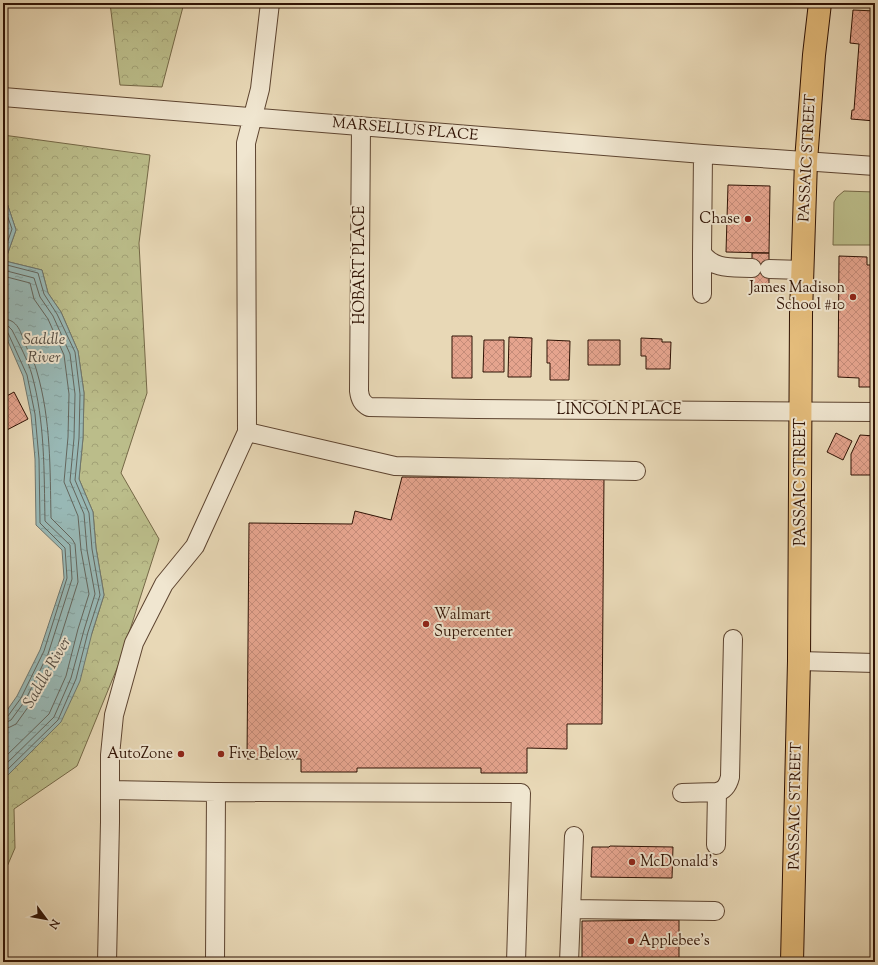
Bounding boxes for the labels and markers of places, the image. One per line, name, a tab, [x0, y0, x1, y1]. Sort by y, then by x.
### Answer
place label: Chase	[699, 209, 740, 230]
marker: Chase	[743, 214, 753, 224]
place label: James Madison School #10	[748, 278, 845, 316]
marker: James Madison School #10	[848, 292, 858, 302]
place label: Walmart Supercenter	[434, 605, 513, 643]
marker: Walmart Supercenter	[421, 619, 431, 629]
place label: AutoZone	[107, 744, 173, 765]
place label: Five Below	[229, 744, 298, 765]
marker: AutoZone	[176, 749, 186, 759]
marker: Five Below	[216, 749, 226, 759]
place label: McDonald's	[640, 852, 718, 873]
marker: McDonald's	[627, 857, 637, 867]
place label: Applebee's	[639, 931, 710, 952]
marker: Applebee's	[626, 936, 636, 946]

